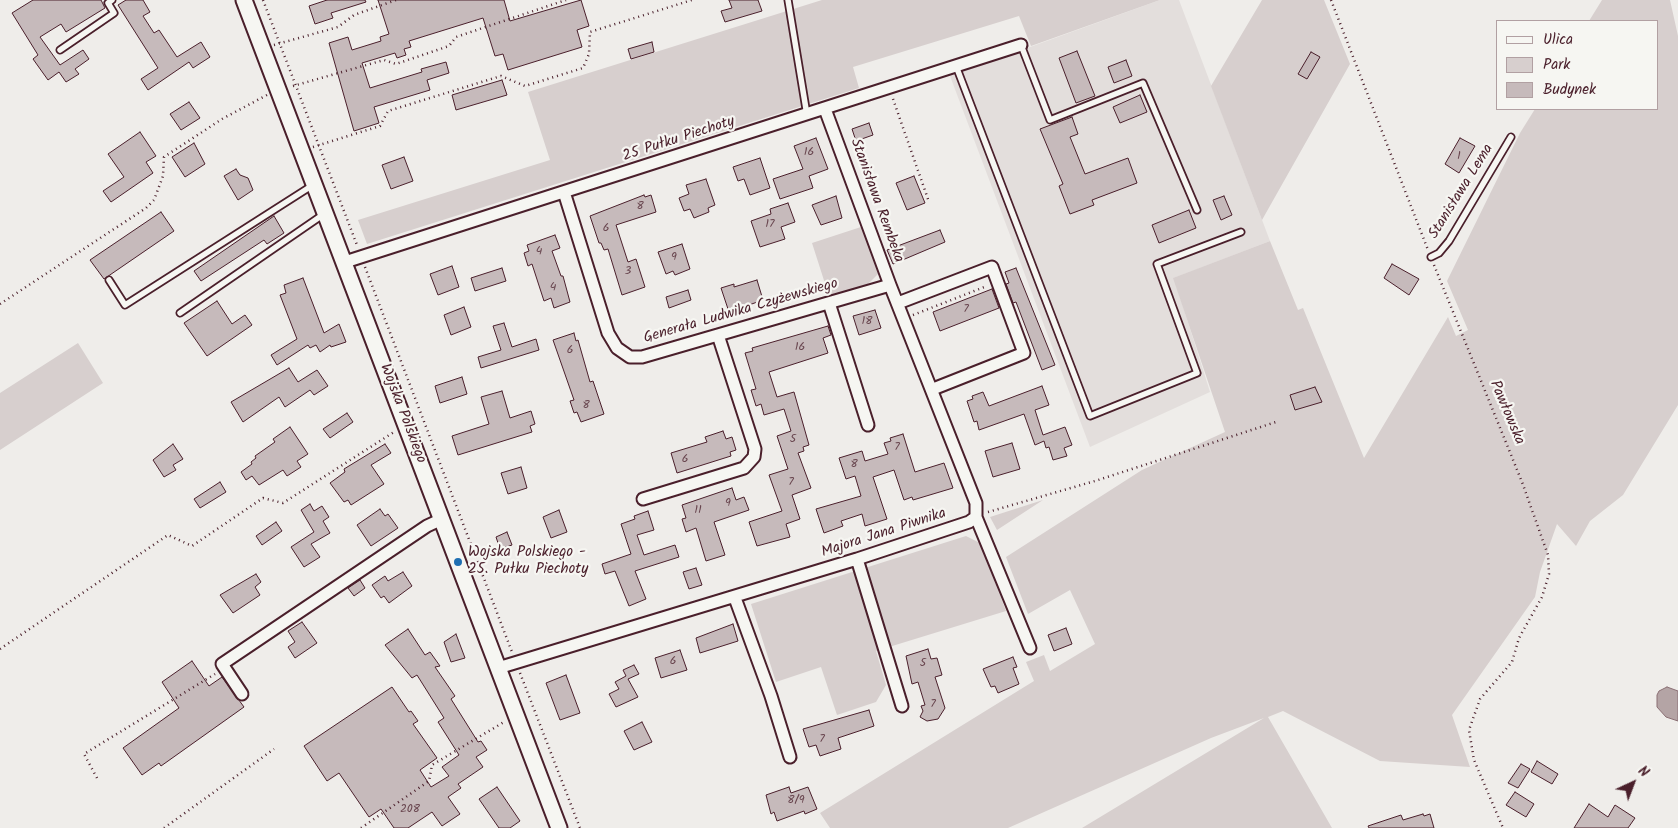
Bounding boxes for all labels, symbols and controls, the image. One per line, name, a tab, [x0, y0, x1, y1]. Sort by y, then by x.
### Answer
legend	[1496, 20, 1658, 110]
text: Ulica	[1543, 28, 1573, 52]
text: Park	[1543, 53, 1570, 77]
text: Budynek	[1543, 78, 1596, 102]
street label: 25 Pułku Piechoty	[621, 113, 737, 167]
street label: Stanisława Rembeka	[845, 137, 907, 265]
street label: Stanisława Lema	[1426, 141, 1498, 243]
house number: 16	[804, 146, 814, 160]
house number: 1	[1457, 150, 1461, 164]
house number: 8	[636, 200, 644, 214]
house number: 17	[765, 218, 775, 232]
house number: 6	[603, 222, 609, 236]
house number: 4	[536, 245, 542, 259]
house number: 9	[671, 251, 677, 265]
house number: 3	[625, 265, 631, 279]
street label: Generała Ludwika Czyżewskiego	[642, 276, 840, 348]
house number: 4	[550, 281, 556, 295]
house number: 7	[963, 303, 969, 317]
house number: 18	[862, 315, 872, 329]
house number: 16	[795, 341, 805, 355]
house number: 6	[567, 344, 573, 358]
street label: Wojska Polskiego	[375, 362, 429, 466]
street label: Pawłowska	[1484, 378, 1528, 448]
house number: 8	[582, 399, 590, 413]
house number: 5	[790, 433, 796, 447]
house number: 7	[894, 441, 900, 455]
house number: 6	[682, 453, 688, 467]
house number: 8	[850, 458, 858, 472]
house number: 7	[788, 476, 794, 490]
house number: 9	[725, 497, 731, 511]
house number: 11	[694, 504, 702, 518]
street label: Majora Jana Piwnika	[819, 505, 949, 563]
place label: Wojska Polskiego - 25. Pułku Piechoty	[468, 544, 588, 579]
marker: Wojska Polskiego - 25. Pułku Piechoty	[452, 556, 464, 568]
house number: 6	[670, 655, 676, 669]
house number: 5	[920, 657, 926, 671]
house number: 7	[930, 698, 936, 712]
house number: 7	[819, 733, 825, 747]
north arrow	[1608, 758, 1658, 808]
text: N	[1632, 761, 1654, 783]
house number: 8/9	[787, 794, 805, 808]
house number: 208	[400, 803, 420, 817]

